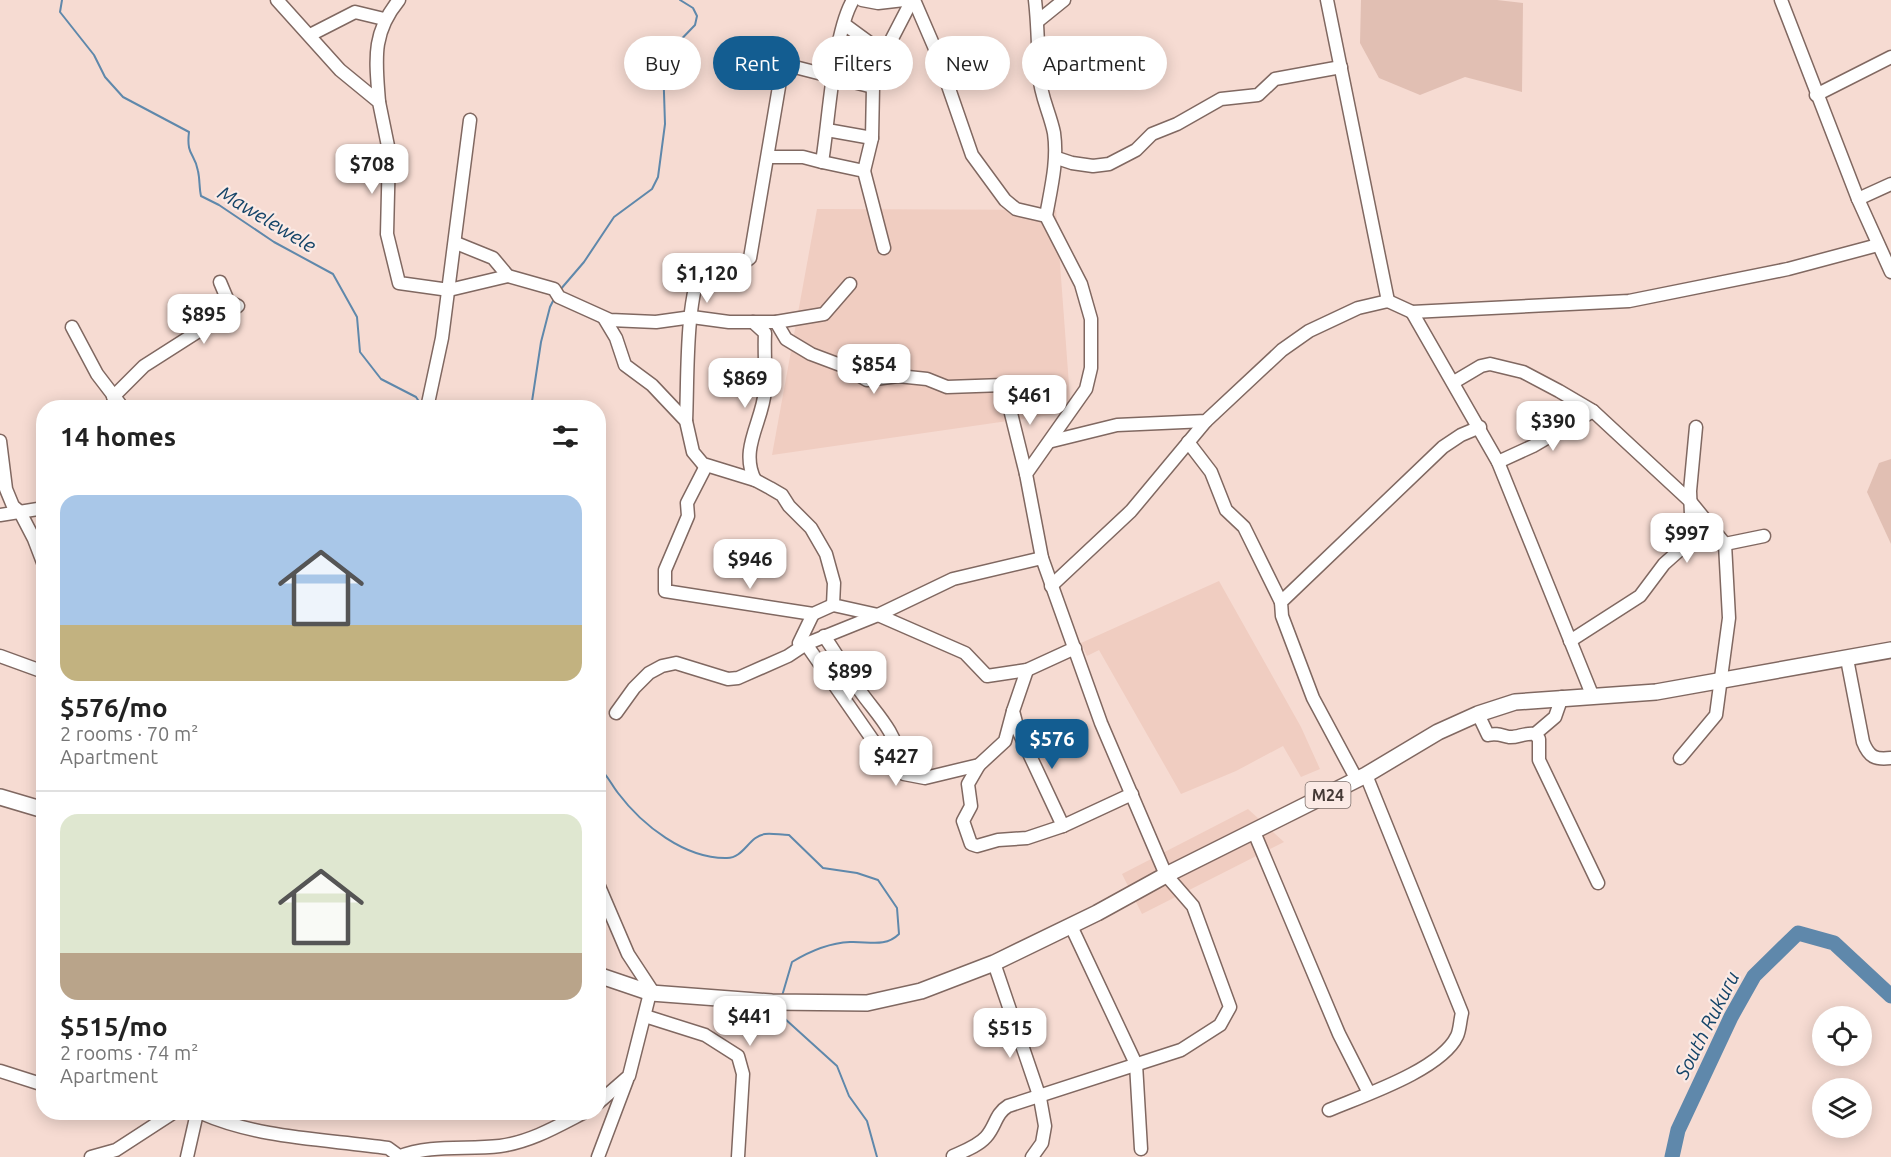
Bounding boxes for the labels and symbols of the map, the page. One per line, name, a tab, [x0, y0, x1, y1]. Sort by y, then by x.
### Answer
pin: $708	[336, 144, 408, 195]
water label: Mawelewele	[214, 180, 320, 257]
pin: $1,120	[658, 253, 756, 304]
pin: $895	[168, 294, 240, 345]
pin: $854	[838, 344, 910, 395]
pin: $869	[709, 358, 781, 409]
pin: $461	[994, 375, 1066, 426]
pin: $390	[1517, 401, 1589, 452]
pin: $997	[1651, 513, 1723, 564]
pin: $946	[714, 539, 786, 590]
pin: $899	[814, 651, 886, 702]
pin: $576	[1016, 719, 1088, 770]
pin: $427	[860, 736, 932, 787]
road number: M24	[1306, 782, 1350, 808]
water label: South Rukuru	[1669, 967, 1744, 1083]
pin: $441	[714, 996, 786, 1047]
pin: $515	[974, 1008, 1046, 1059]

